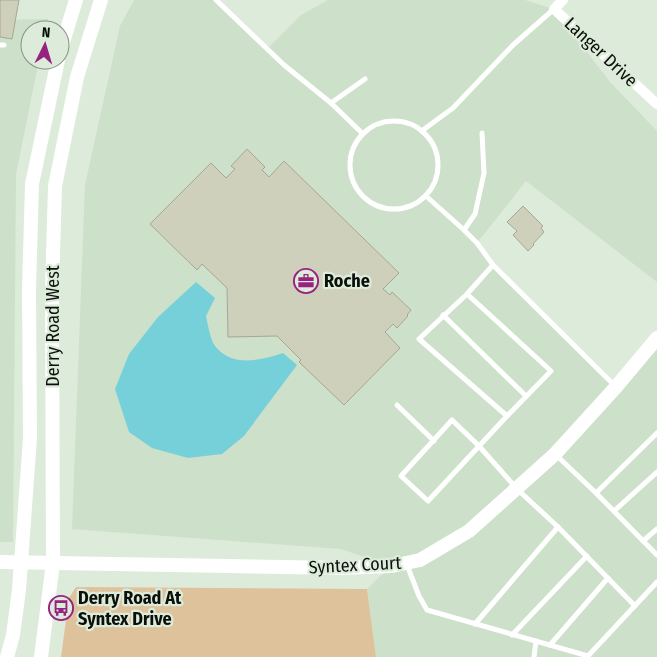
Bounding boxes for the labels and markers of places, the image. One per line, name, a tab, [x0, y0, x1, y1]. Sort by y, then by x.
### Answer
office icon: Roche	[293, 268, 319, 294]
place label: Roche	[324, 270, 370, 292]
place label: Derry Road At Syntex Drive	[78, 587, 182, 630]
bus stop icon: Derry Road At Syntex Drive	[48, 595, 74, 621]

